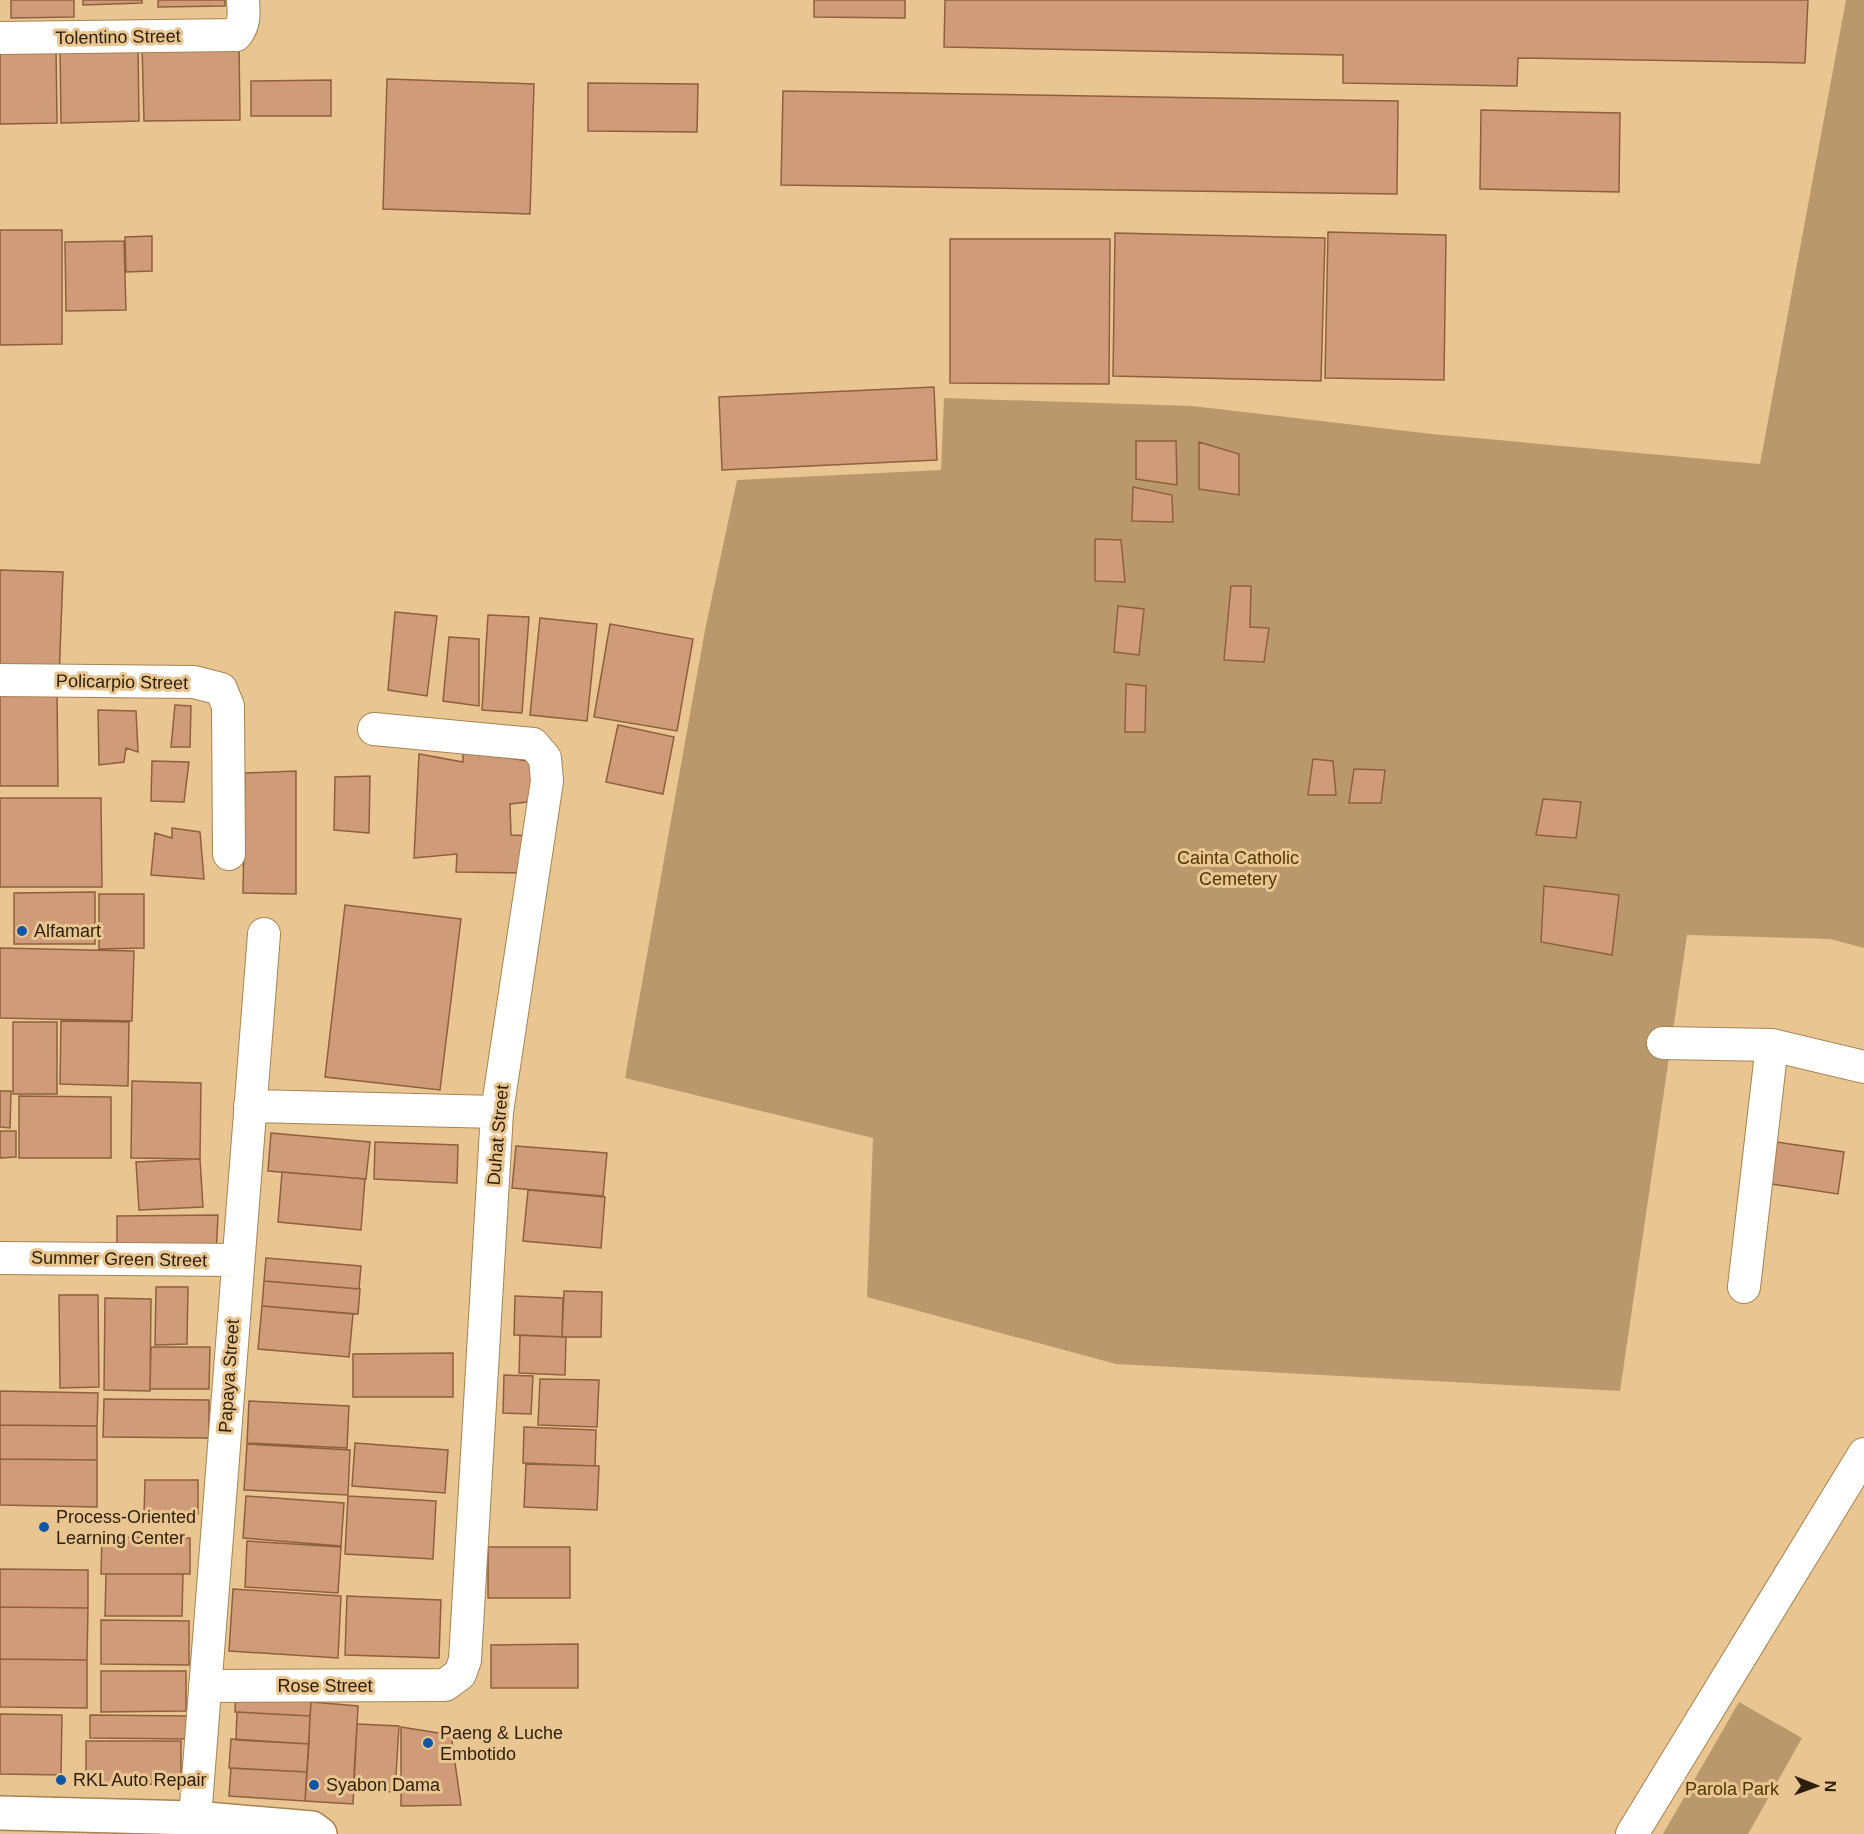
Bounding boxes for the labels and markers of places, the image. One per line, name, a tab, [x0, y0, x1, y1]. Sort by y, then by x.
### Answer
place label: Alfamart	[34, 921, 101, 941]
marker: Alfamart	[15, 924, 29, 938]
place label: Process-Oriented Learning Center	[56, 1507, 196, 1548]
marker: Process-Oriented Learning Center	[37, 1520, 51, 1534]
place label: Paeng & Luche Embotido	[440, 1723, 563, 1764]
marker: Paeng & Luche Embotido	[421, 1736, 435, 1750]
place label: RKL Auto Repair	[73, 1770, 206, 1790]
marker: RKL Auto Repair	[54, 1773, 68, 1787]
place label: Syabon Dama	[326, 1775, 441, 1795]
marker: Syabon Dama	[307, 1778, 321, 1792]

